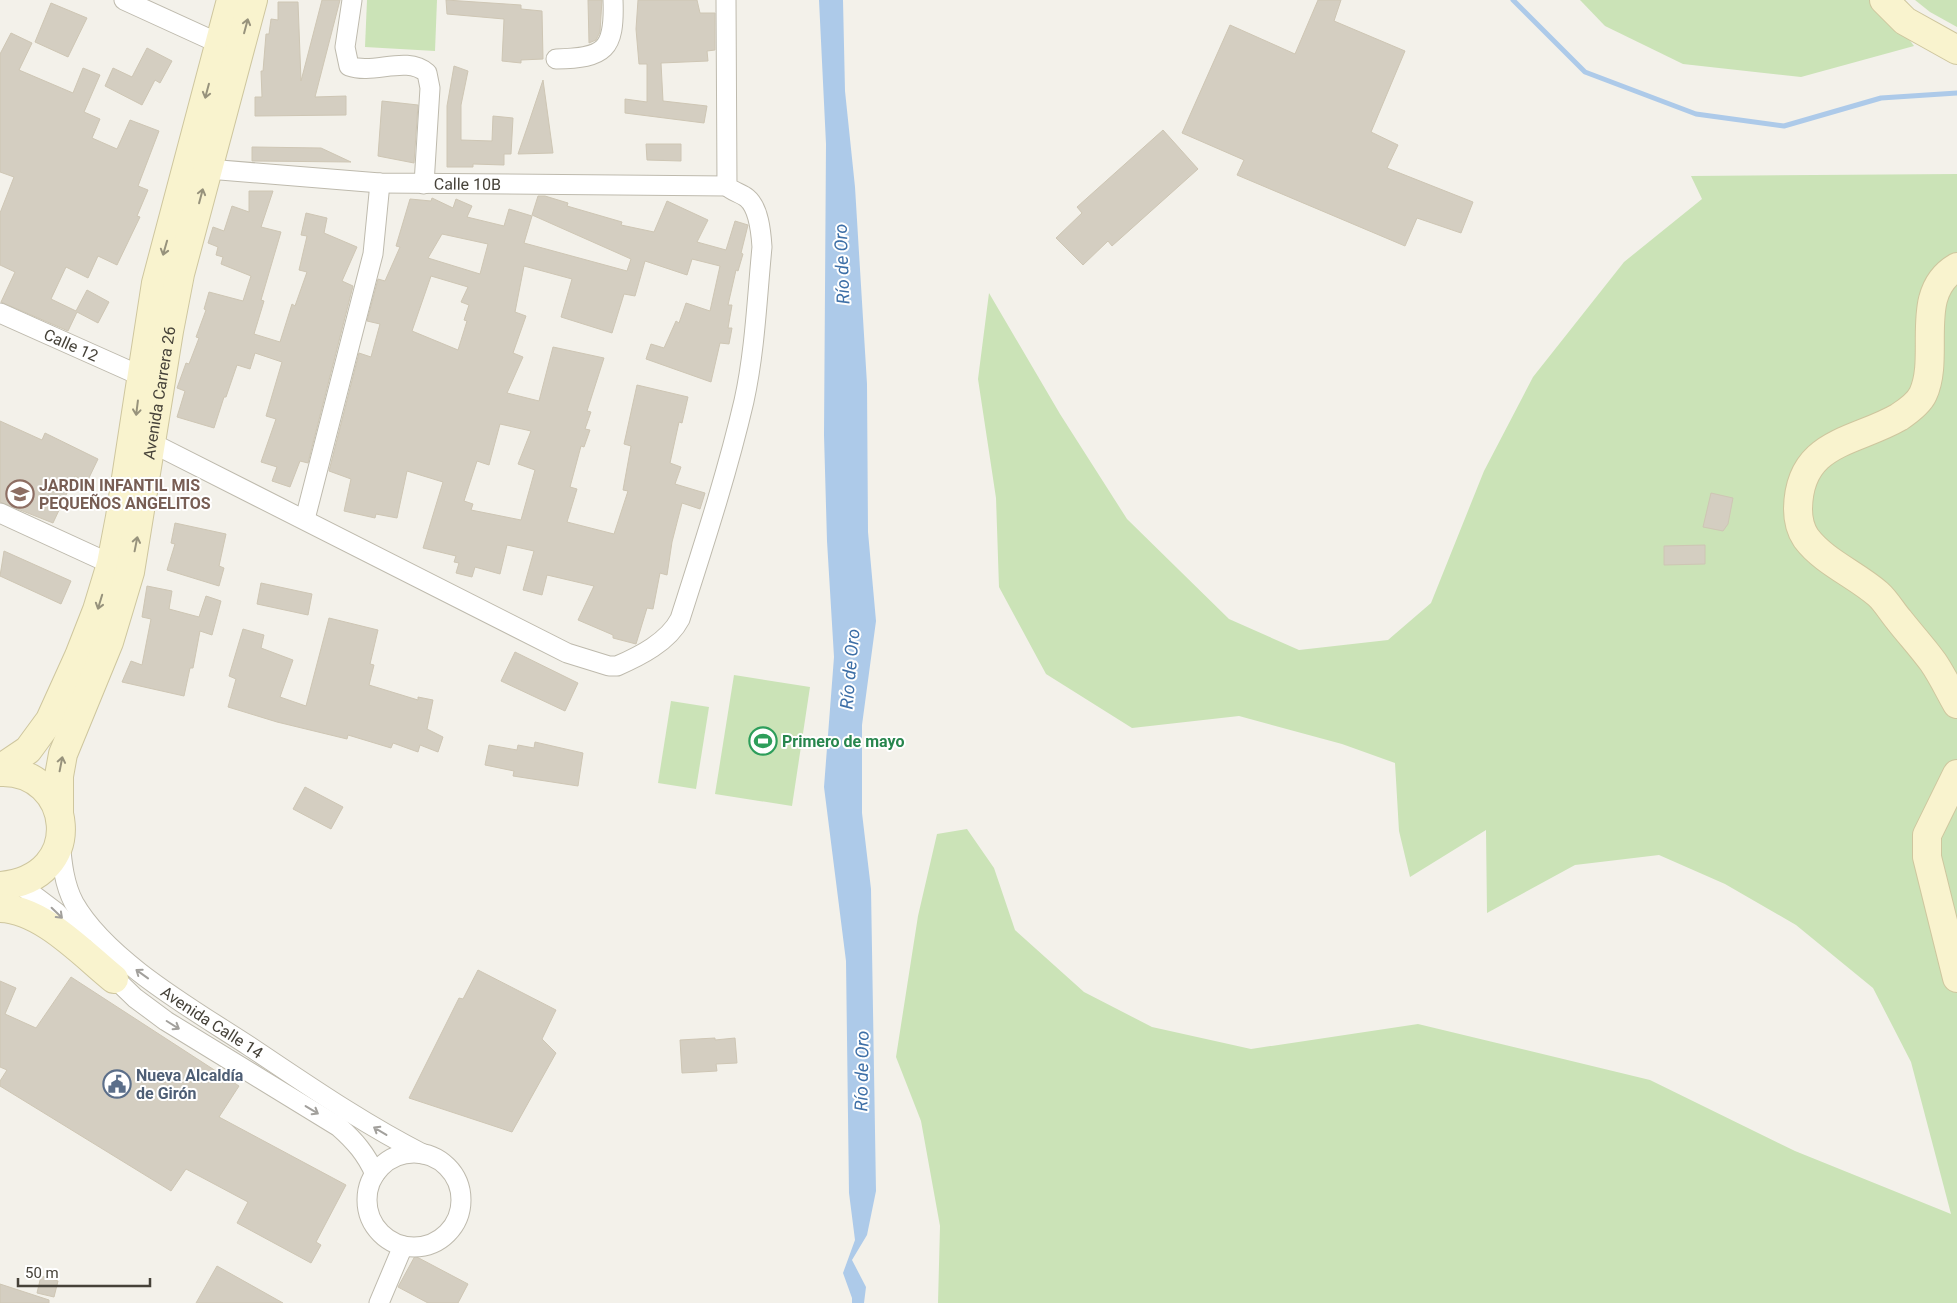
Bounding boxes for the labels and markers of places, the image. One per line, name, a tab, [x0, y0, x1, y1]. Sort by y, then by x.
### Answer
place label: JARDIN INFANTIL MIS PEQUEÑOS ANGELITOS	[39, 476, 211, 513]
school or university icon: JARDIN INFANTIL MIS PEQUEÑOS ANGELITOS	[5, 479, 35, 509]
sports icon: Primero de mayo	[748, 726, 778, 756]
place label: Primero de mayo	[782, 732, 904, 751]
place label: Nueva Alcaldía de Girón	[136, 1066, 244, 1103]
public building icon: Nueva Alcaldía de Girón	[102, 1069, 132, 1099]

